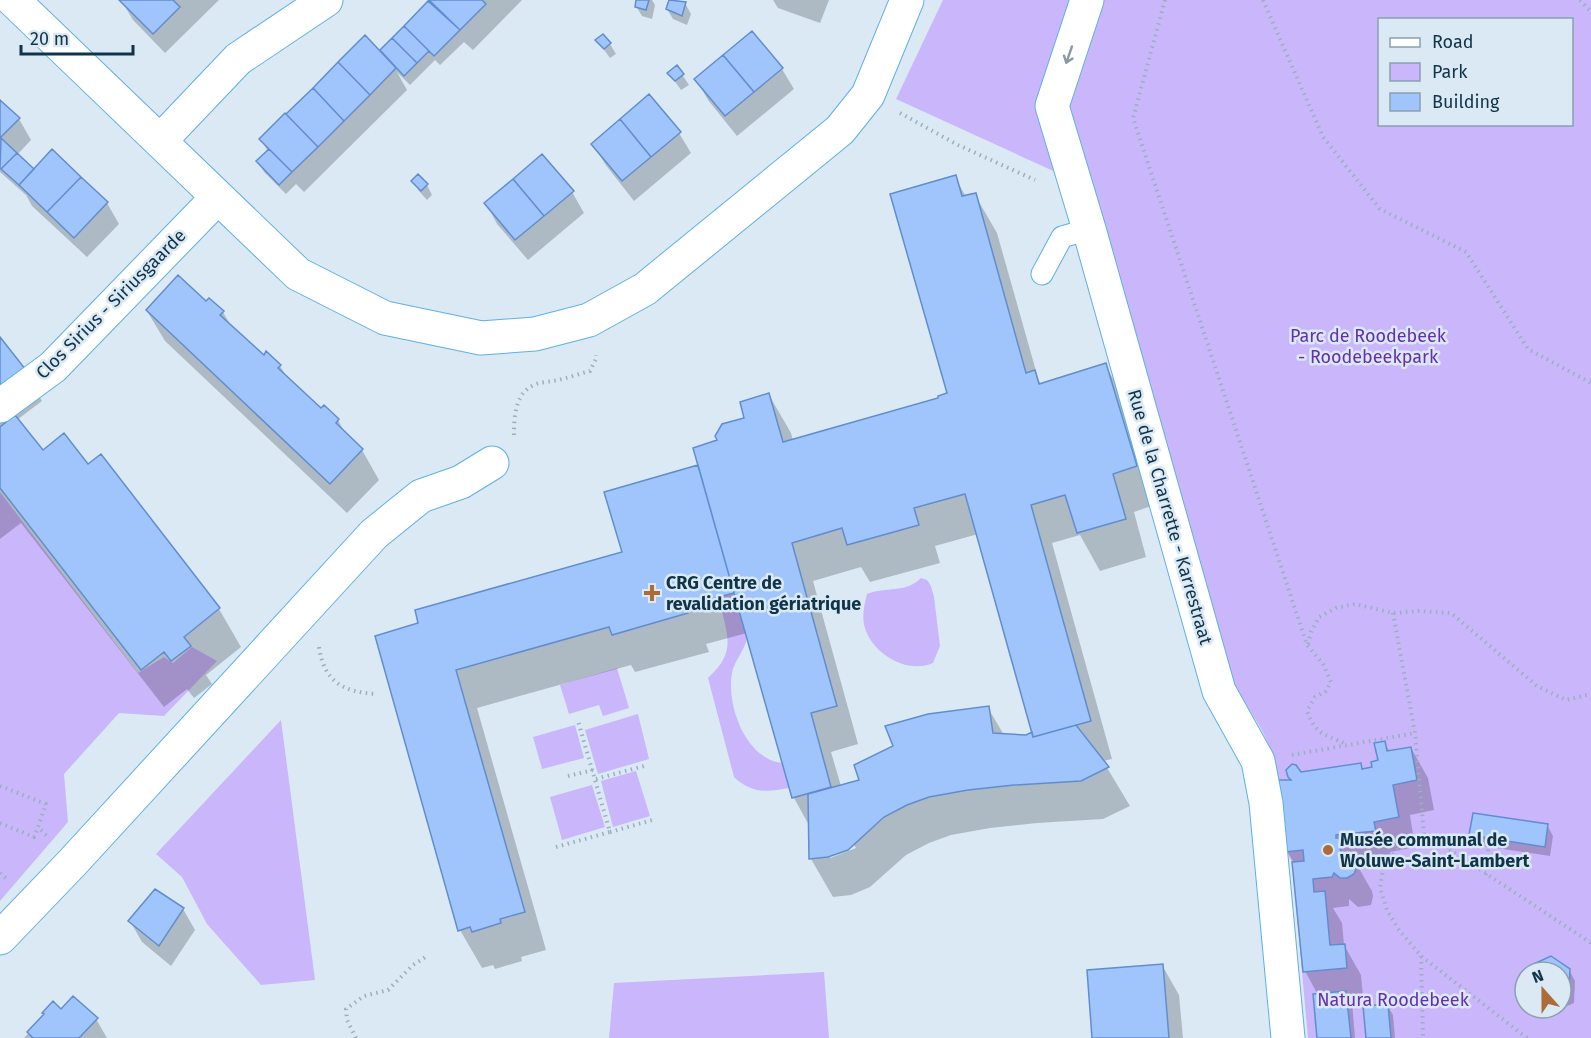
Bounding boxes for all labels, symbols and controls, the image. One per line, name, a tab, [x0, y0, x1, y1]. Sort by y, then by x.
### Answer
scale bar	[21, 18, 134, 56]
legend	[1378, 18, 1573, 126]
text: 20 m	[30, 28, 69, 50]
text: Road	[1432, 31, 1474, 53]
one-way arrow	[1062, 46, 1073, 64]
text: Park	[1432, 61, 1468, 83]
text: Building	[1432, 91, 1500, 113]
street label: Clos Sirius - Siriusgaarde	[32, 225, 190, 383]
park label: Parc de Roodebeek - Roodebeekpark	[1290, 325, 1447, 368]
street label: Rue de la Charrette - Karrestraat	[1123, 387, 1217, 648]
place label: CRG Centre de revalidation gériatrique	[666, 572, 861, 615]
marker: CRG Centre de revalidation gériatrique	[643, 584, 661, 602]
place label: Musée communal de Woluwe-Saint-Lambert	[1340, 829, 1531, 872]
marker: Musée communal de Woluwe-Saint-Lambert	[1321, 843, 1335, 857]
north arrow	[1513, 960, 1573, 1020]
text: N	[1529, 966, 1546, 987]
park label: Natura Roodebeek	[1317, 989, 1470, 1011]

